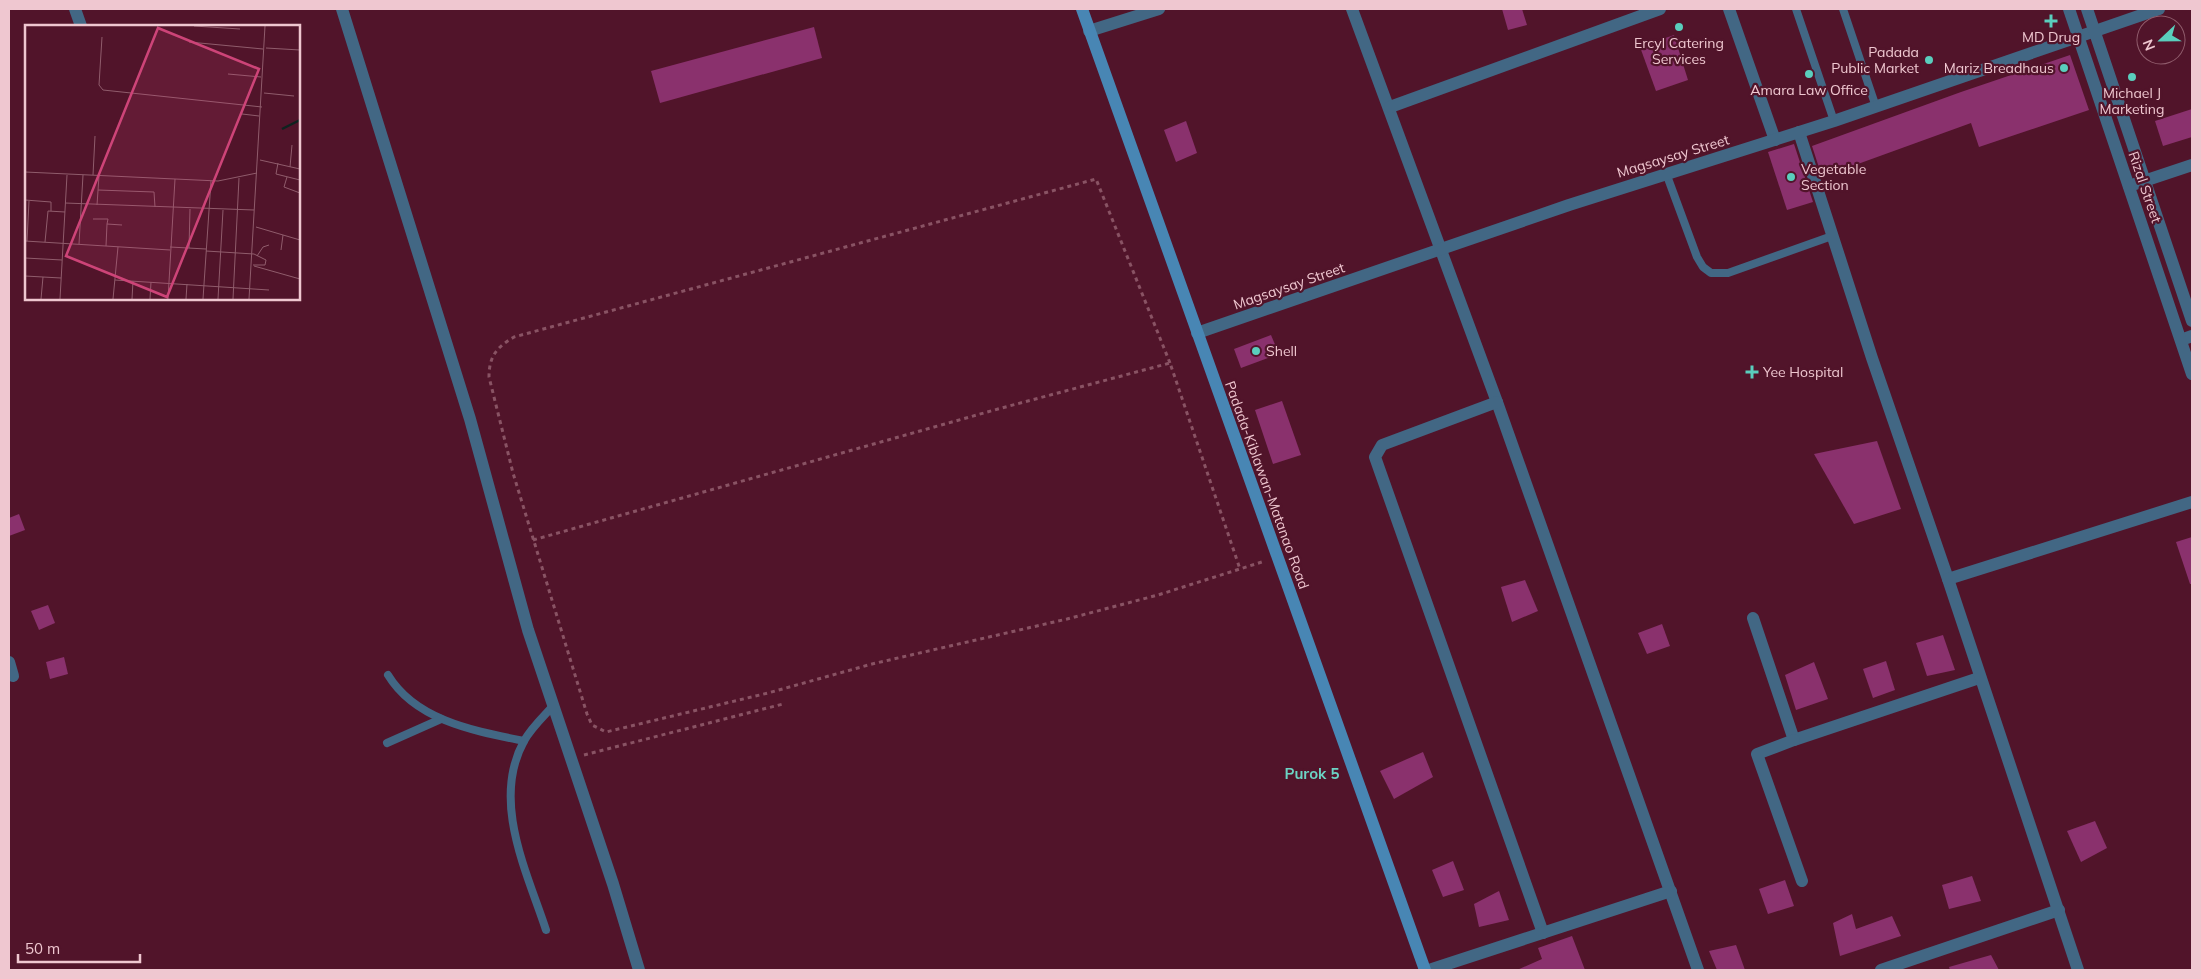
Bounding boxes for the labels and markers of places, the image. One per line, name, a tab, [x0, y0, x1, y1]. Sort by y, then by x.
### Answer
marker: MD Drug	[2045, 15, 2057, 27]
marker: Ercyl Catering Services	[1673, 21, 1685, 33]
place label: MD Drug	[2022, 28, 2080, 46]
place label: Ercyl Catering Services	[1634, 34, 1724, 68]
place label: Padada Public Market	[1831, 43, 1919, 77]
marker: Padada Public Market	[1923, 54, 1935, 66]
place label: Mariz Breadhaus	[1944, 59, 2054, 77]
marker: Mariz Breadhaus	[2058, 62, 2070, 74]
marker: Amara Law Office	[1803, 68, 1815, 80]
marker: Michael J Marketing	[2126, 71, 2138, 83]
place label: Amara Law Office	[1750, 81, 1868, 99]
place label: Michael J Marketing	[2099, 84, 2165, 118]
place label: Vegetable Section	[1801, 160, 1866, 194]
marker: Vegetable Section	[1785, 171, 1797, 183]
place label: Shell	[1266, 342, 1297, 360]
marker: Shell	[1250, 345, 1262, 357]
place label: Yee Hospital	[1762, 363, 1843, 381]
marker: Yee Hospital	[1745, 365, 1759, 379]

